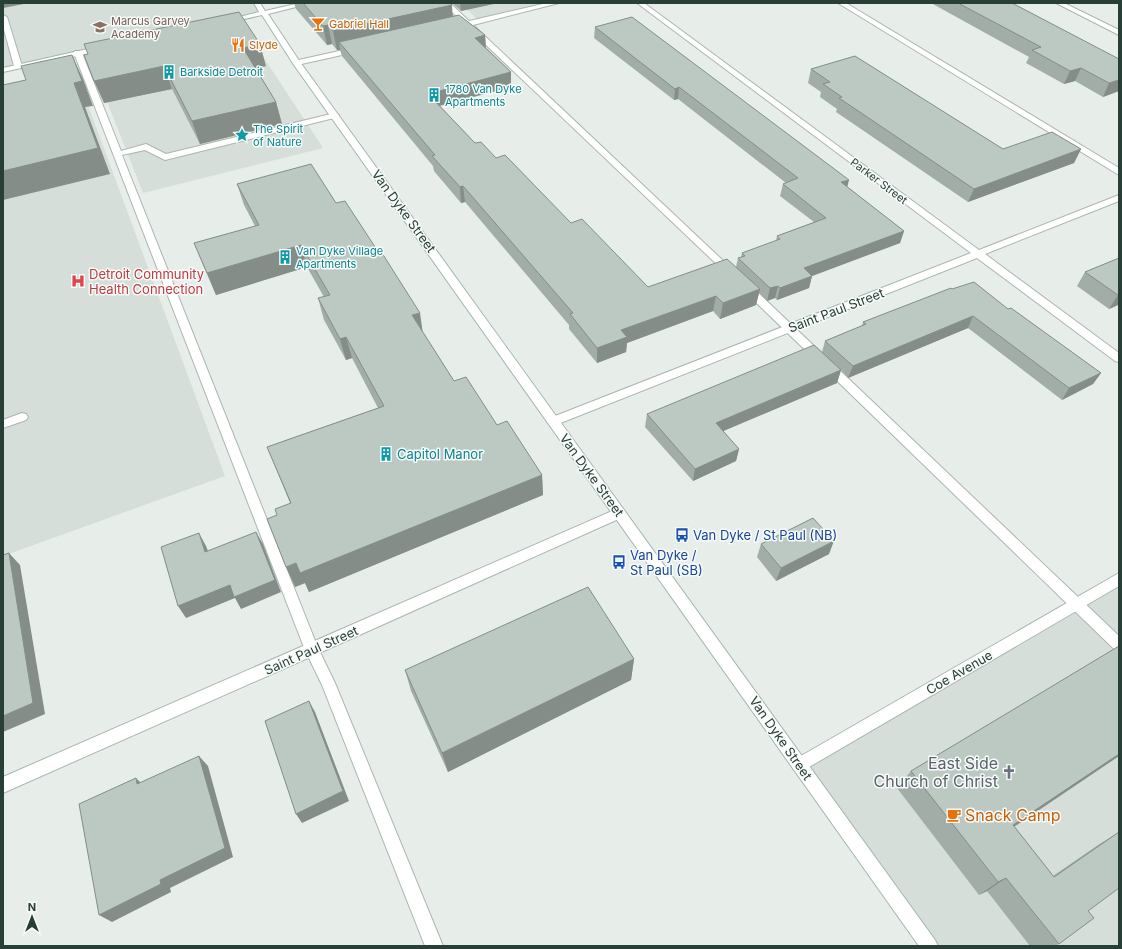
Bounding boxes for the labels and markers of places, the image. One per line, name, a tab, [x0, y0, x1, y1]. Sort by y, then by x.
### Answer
place label: Marcus Garvey Academy	[111, 14, 190, 41]
bar icon: Gabriel Hall	[310, 16, 326, 32]
place label: Gabriel Hall	[329, 17, 389, 31]
school or university icon: Marcus Garvey Academy	[92, 19, 108, 35]
restaurant icon: Slyde	[230, 37, 246, 53]
place label: Slyde	[249, 38, 278, 52]
building icon: Barkside Detroit	[161, 64, 177, 80]
place label: Barkside Detroit	[180, 65, 264, 79]
place label: 1780 Van Dyke Apartments	[445, 82, 522, 109]
building icon: 1780 Van Dyke Apartments	[426, 87, 442, 103]
place label: The Spirit of Nature	[253, 122, 304, 149]
place icon: The Spirit of Nature	[234, 127, 250, 143]
place label: Van Dyke Village Apartments	[296, 244, 383, 271]
building icon: Van Dyke Village Apartments	[277, 249, 293, 265]
place label: Detroit Community Health Connection	[89, 266, 204, 297]
hospital icon: Detroit Community Health Connection	[70, 273, 86, 289]
building icon: Capitol Manor	[378, 446, 394, 462]
place label: Capitol Manor	[397, 446, 483, 462]
bus stop icon: Van Dyke / St Paul (NB)	[674, 527, 690, 543]
place label: Van Dyke / St Paul (NB)	[693, 527, 837, 543]
place label: Van Dyke / St Paul (SB)	[630, 547, 703, 578]
bus stop icon: Van Dyke / St Paul (SB)	[611, 554, 627, 570]
place label: East Side Church of Christ	[874, 753, 998, 791]
church icon: East Side Church of Christ	[1001, 764, 1017, 780]
place label: Snack Camp	[965, 805, 1061, 825]
cafe icon: Snack Camp	[946, 807, 962, 823]

